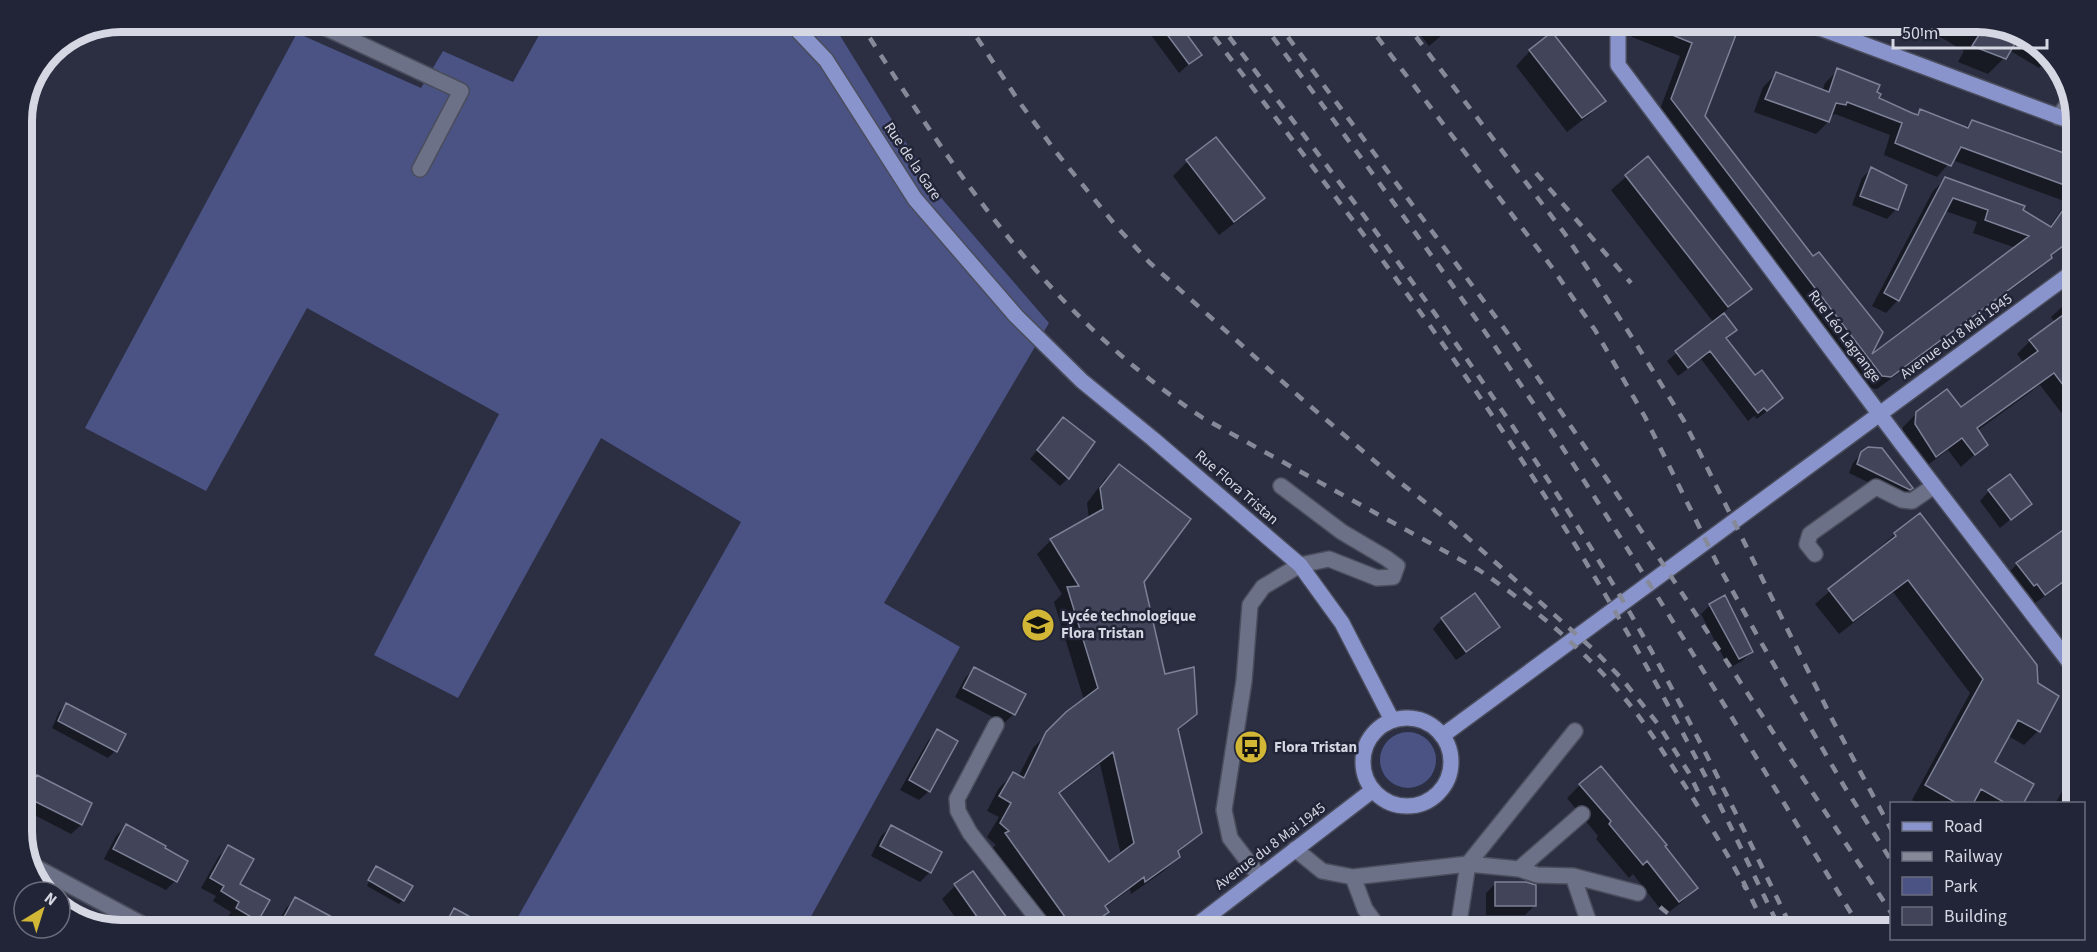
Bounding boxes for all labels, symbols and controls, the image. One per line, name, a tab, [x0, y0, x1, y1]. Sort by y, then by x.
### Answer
scale bar	[1893, 12, 2048, 50]
text: 50 m	[1902, 21, 1938, 46]
street label: Rue de la Gare	[879, 118, 946, 204]
street label: Rue Léo Lagrange	[1803, 286, 1886, 387]
street label: Avenue du 8 Mai 1945	[1896, 288, 2017, 384]
street label: Rue Flora Tristan	[1190, 445, 1283, 530]
place label: Lycée technologique Flora Tristan	[1061, 606, 1196, 644]
school or university icon: Lycée technologique Flora Tristan	[1020, 607, 1056, 643]
bus stop icon: Flora Tristan	[1233, 729, 1269, 765]
place label: Flora Tristan	[1274, 737, 1357, 758]
street label: Avenue du 8 Mai 1945	[1210, 798, 1330, 895]
legend	[1890, 802, 2085, 940]
text: Road	[1944, 814, 1983, 839]
text: Railway	[1944, 844, 2003, 869]
text: Park	[1944, 874, 1978, 899]
north arrow	[12, 880, 72, 940]
text: N	[40, 887, 62, 911]
text: Building	[1944, 904, 2007, 929]

